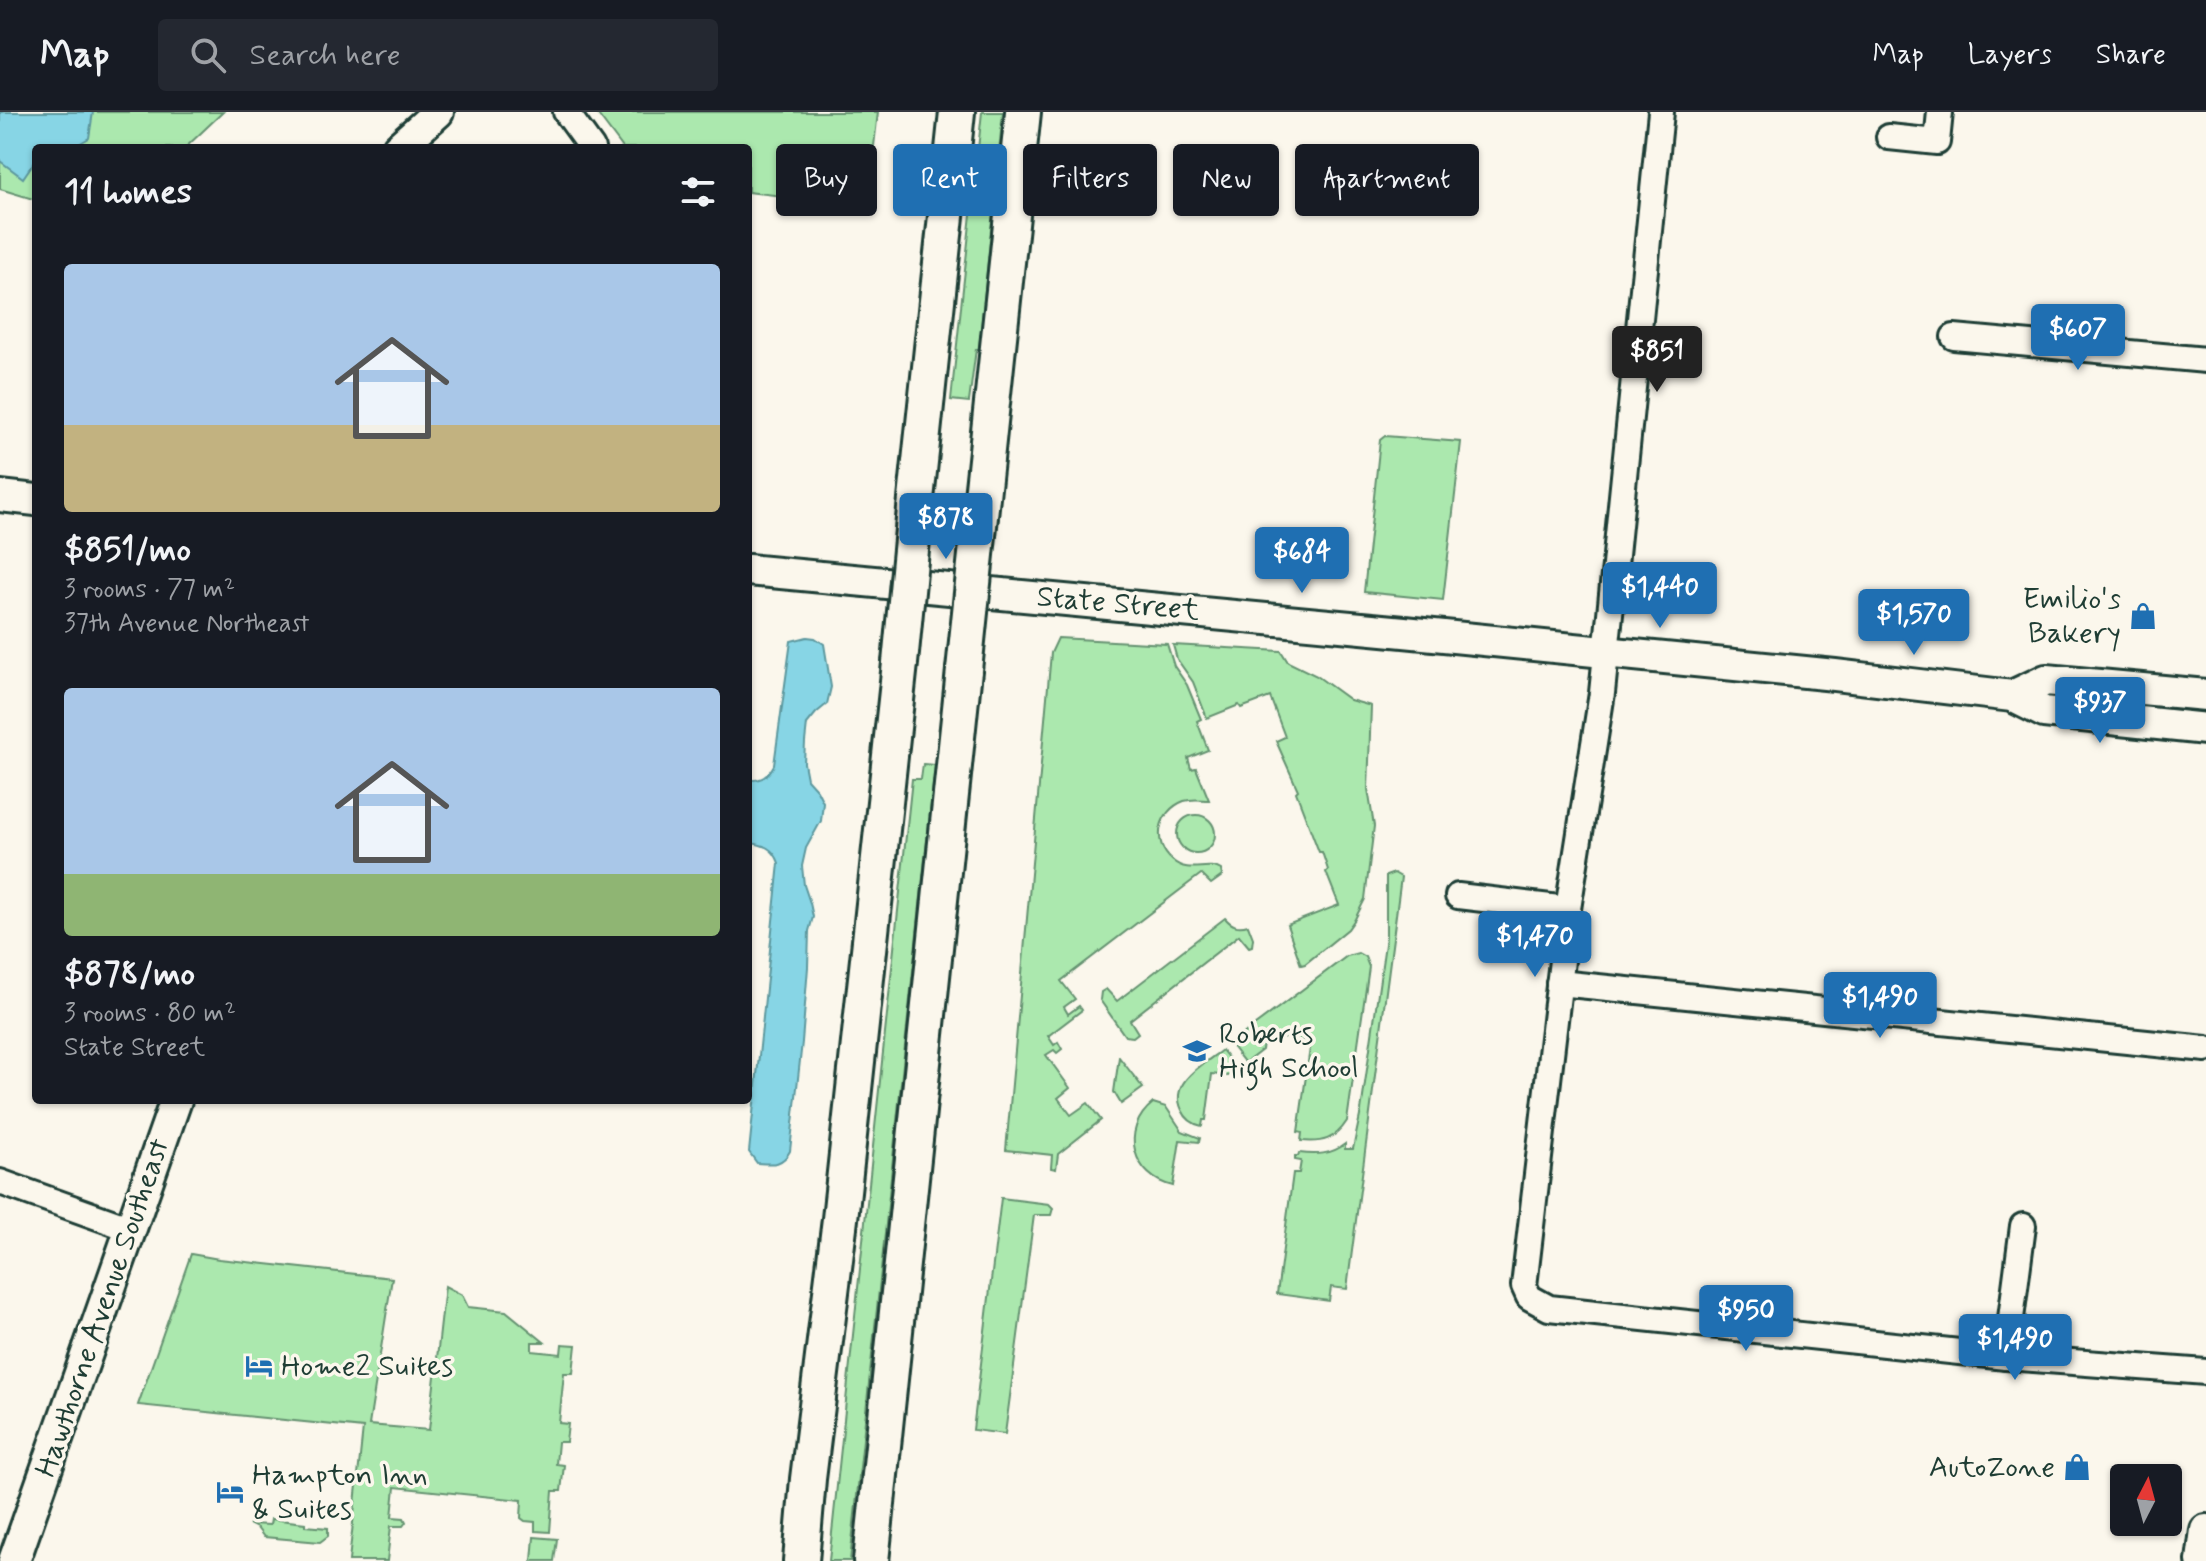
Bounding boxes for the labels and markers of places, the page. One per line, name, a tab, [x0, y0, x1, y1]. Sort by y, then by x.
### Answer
pin: $607	[2031, 304, 2125, 372]
pin: $851	[1610, 326, 1704, 394]
pin: $878	[899, 493, 993, 561]
pin: $684	[1255, 527, 1349, 595]
pin: $1,440	[1595, 562, 1725, 630]
place label: Emilio's Bakery	[2023, 580, 2121, 653]
pin: $1,570	[1849, 589, 1979, 657]
shop icon: Emilio's Bakery	[2128, 601, 2158, 631]
pin: $937	[2053, 677, 2147, 745]
pin: $1,470	[1470, 911, 1600, 979]
pin: $1,490	[1815, 972, 1945, 1040]
place label: Roberts High School	[1219, 1015, 1359, 1091]
school or university icon: Roberts High School	[1182, 1036, 1212, 1066]
pin: $950	[1699, 1285, 1793, 1353]
pin: $1,490	[1950, 1314, 2080, 1382]
place label: Home2 Suites	[281, 1347, 453, 1386]
hotel icon: Home2 Suites	[244, 1351, 274, 1381]
place label: AutoZone	[1929, 1448, 2055, 1487]
shop icon: AutoZone	[2062, 1452, 2092, 1482]
place label: Hampton Inn & Suites	[252, 1456, 428, 1529]
hotel icon: Hampton Inn & Suites	[215, 1477, 245, 1507]

